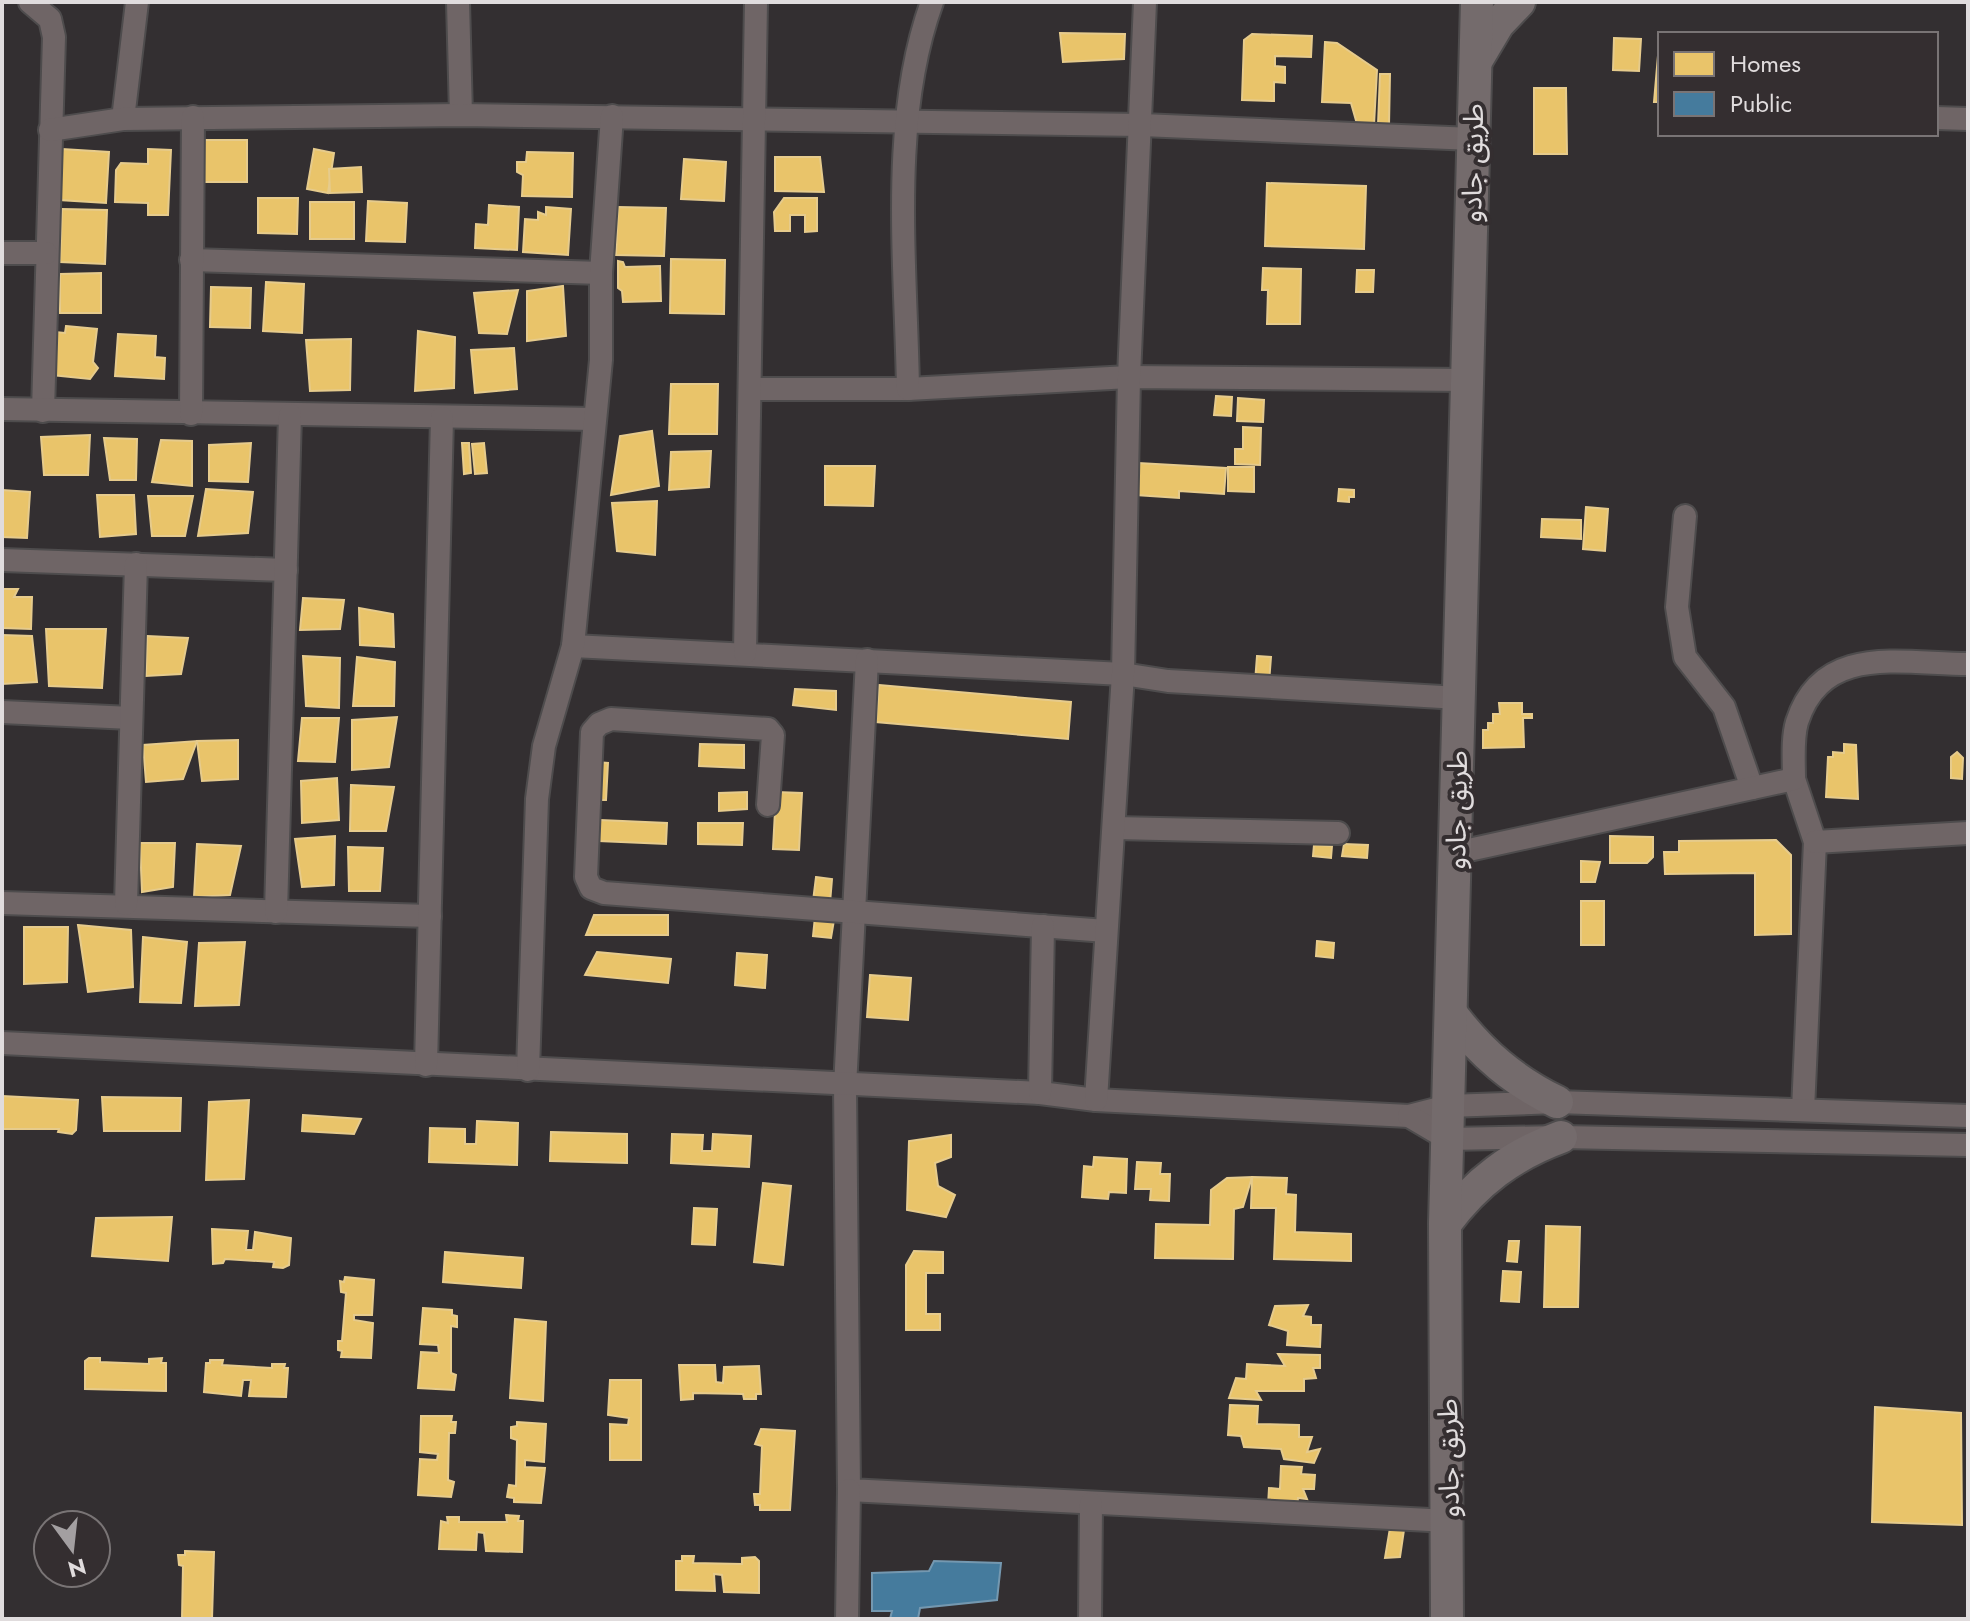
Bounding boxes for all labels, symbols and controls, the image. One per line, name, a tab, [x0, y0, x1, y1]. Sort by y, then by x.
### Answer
legend	[1658, 32, 1938, 136]
text: Homes	[1730, 46, 1801, 81]
text: Public	[1730, 86, 1792, 121]
street label: طريق جادو	[1451, 103, 1494, 223]
street label: طريق جادو	[1435, 750, 1478, 870]
street label: طريق جادو	[1427, 1398, 1470, 1518]
north arrow	[32, 1509, 112, 1589]
text: N	[65, 1551, 90, 1586]

